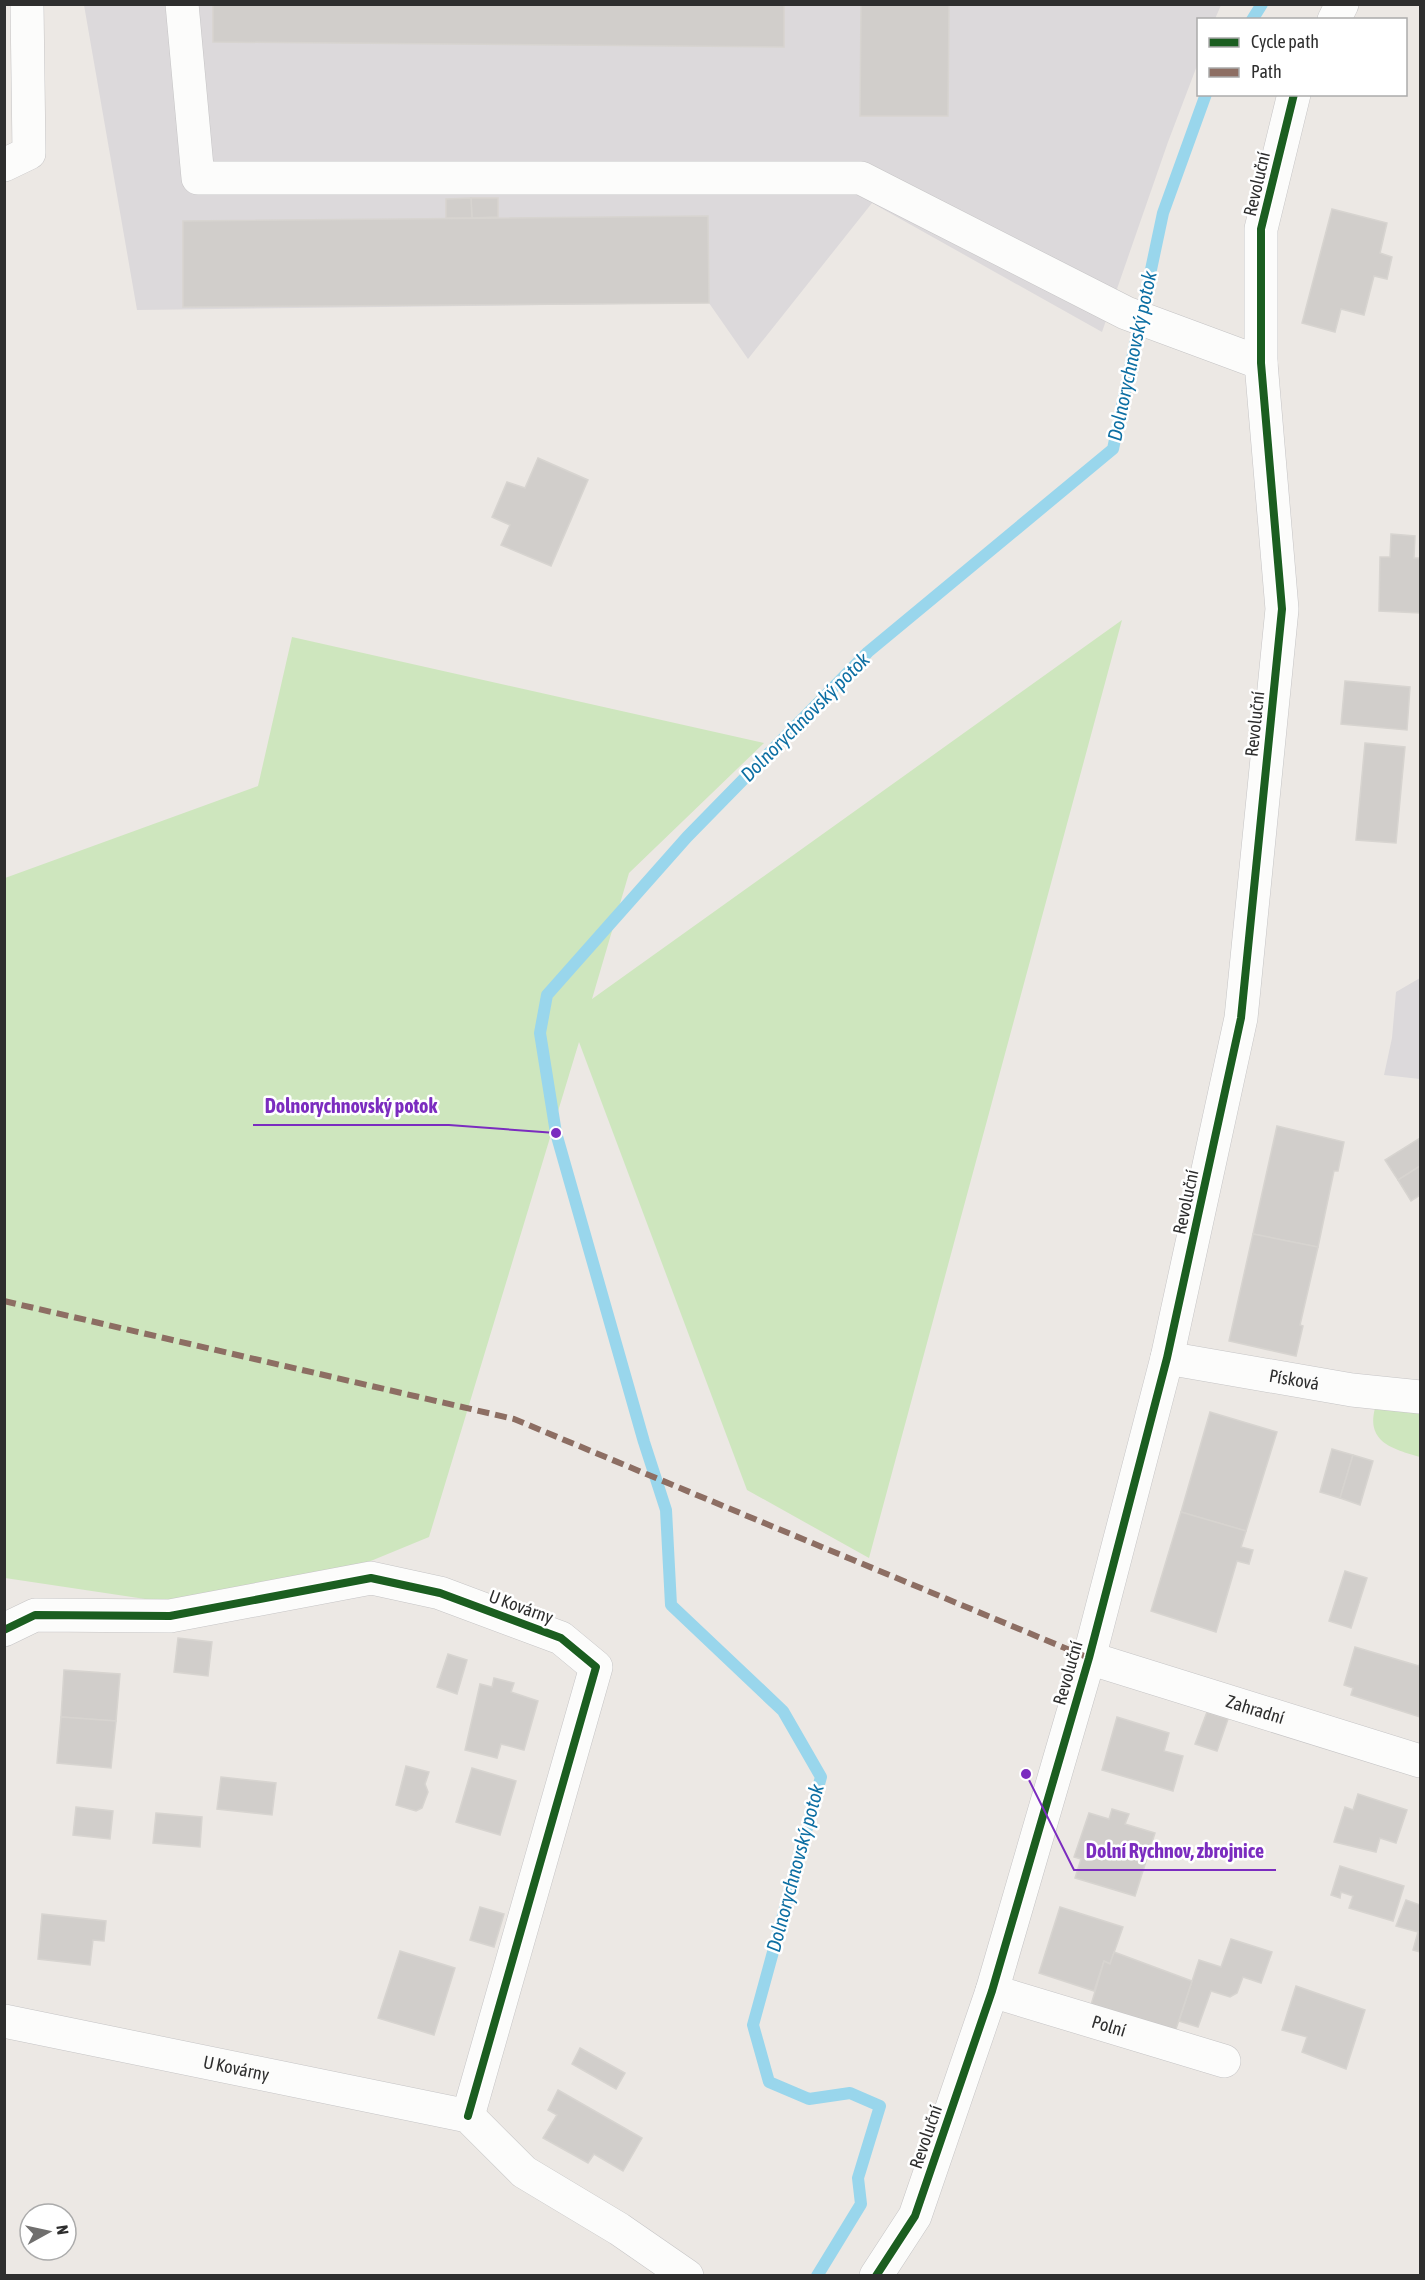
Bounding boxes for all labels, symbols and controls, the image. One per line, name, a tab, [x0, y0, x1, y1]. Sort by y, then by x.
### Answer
legend	[1197, 18, 1407, 96]
text: Cycle path	[1251, 31, 1319, 52]
text: Path	[1251, 61, 1282, 82]
street label: Revoluční	[1239, 150, 1274, 218]
water label: Dolnorychnovský potok	[1102, 269, 1161, 443]
water label: Dolnorychnovský potok	[735, 647, 874, 786]
street label: Revoluční	[1241, 690, 1268, 758]
callout: Dolnorychnovský potok	[253, 1087, 449, 1125]
text: Dolnorychnovský potok	[265, 1094, 438, 1117]
street label: Revoluční	[1168, 1168, 1203, 1236]
street label: Písková	[1268, 1365, 1321, 1394]
street label: U Kovárny	[486, 1585, 556, 1628]
street label: Revoluční	[1048, 1638, 1087, 1707]
street label: Zahradní	[1224, 1690, 1287, 1728]
water label: Dolnorychnovský potok	[761, 1781, 828, 1954]
callout: Dolní Rychnov, zbrojnice	[1074, 1832, 1276, 1870]
text: Dolní Rychnov, zbrojnice	[1086, 1839, 1264, 1862]
street label: Polní	[1089, 2011, 1129, 2041]
street label: U Kovárny	[201, 2051, 271, 2085]
street label: Revoluční	[905, 2102, 946, 2171]
north arrow	[18, 2202, 78, 2262]
text: N	[53, 2224, 72, 2236]

